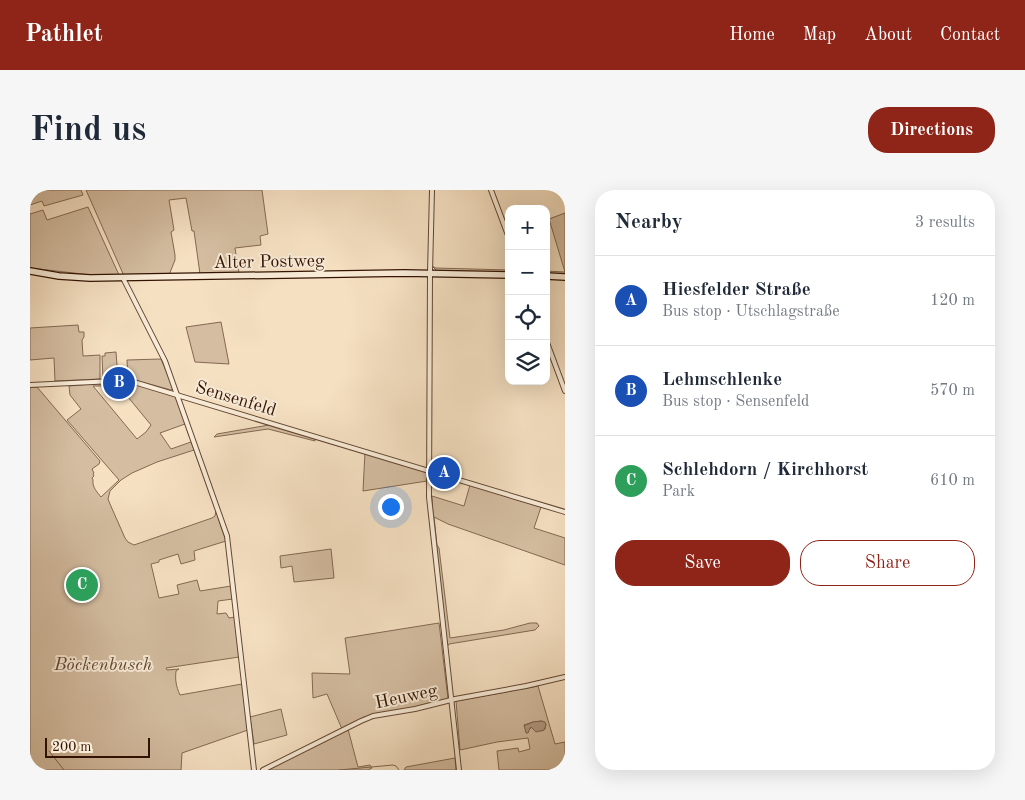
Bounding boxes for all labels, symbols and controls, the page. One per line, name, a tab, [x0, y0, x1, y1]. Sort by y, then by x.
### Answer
text: Pathlet	[25, 23, 103, 47]
text: Home	[729, 26, 775, 44]
text: Map	[803, 26, 836, 44]
text: About	[864, 26, 912, 44]
text: Contact	[940, 26, 1000, 44]
button: Directions	[868, 107, 995, 153]
text: Find us	[30, 113, 146, 148]
map controls	[505, 205, 550, 385]
button: +	[505, 205, 550, 250]
text: Nearby	[615, 212, 683, 233]
text: 3 results	[915, 215, 975, 231]
button: −	[505, 250, 550, 295]
street label: Alter Postweg	[213, 252, 325, 272]
text: Hiesfelder Straße	[662, 281, 811, 300]
text: A	[625, 293, 637, 309]
text: 120 m	[930, 293, 975, 309]
button: locate	[505, 295, 550, 340]
text: Bus stop · Utschlagstraße	[662, 304, 840, 320]
button: layers	[505, 340, 550, 385]
pin: B	[103, 364, 135, 402]
text: Lehmschlenke	[662, 371, 782, 390]
street label: Sensenfeld	[193, 378, 278, 420]
text: B	[625, 383, 637, 399]
text: 570 m	[930, 383, 975, 399]
text: Bus stop · Sensenfeld	[662, 394, 809, 410]
pin: A	[428, 454, 460, 492]
text: Schlehdorn / Kirchhorst	[662, 461, 868, 480]
text: C	[626, 473, 636, 489]
text: 610 m	[930, 473, 975, 489]
text: Park	[662, 484, 695, 500]
your location	[378, 494, 404, 520]
button: Save	[615, 540, 790, 586]
button: Share	[800, 540, 975, 586]
pin: C	[66, 566, 98, 604]
park label: Böckenbusch	[53, 656, 152, 674]
street label: Heuweg	[373, 682, 439, 712]
scale bar	[45, 735, 150, 758]
text: 200 m	[52, 740, 91, 754]

